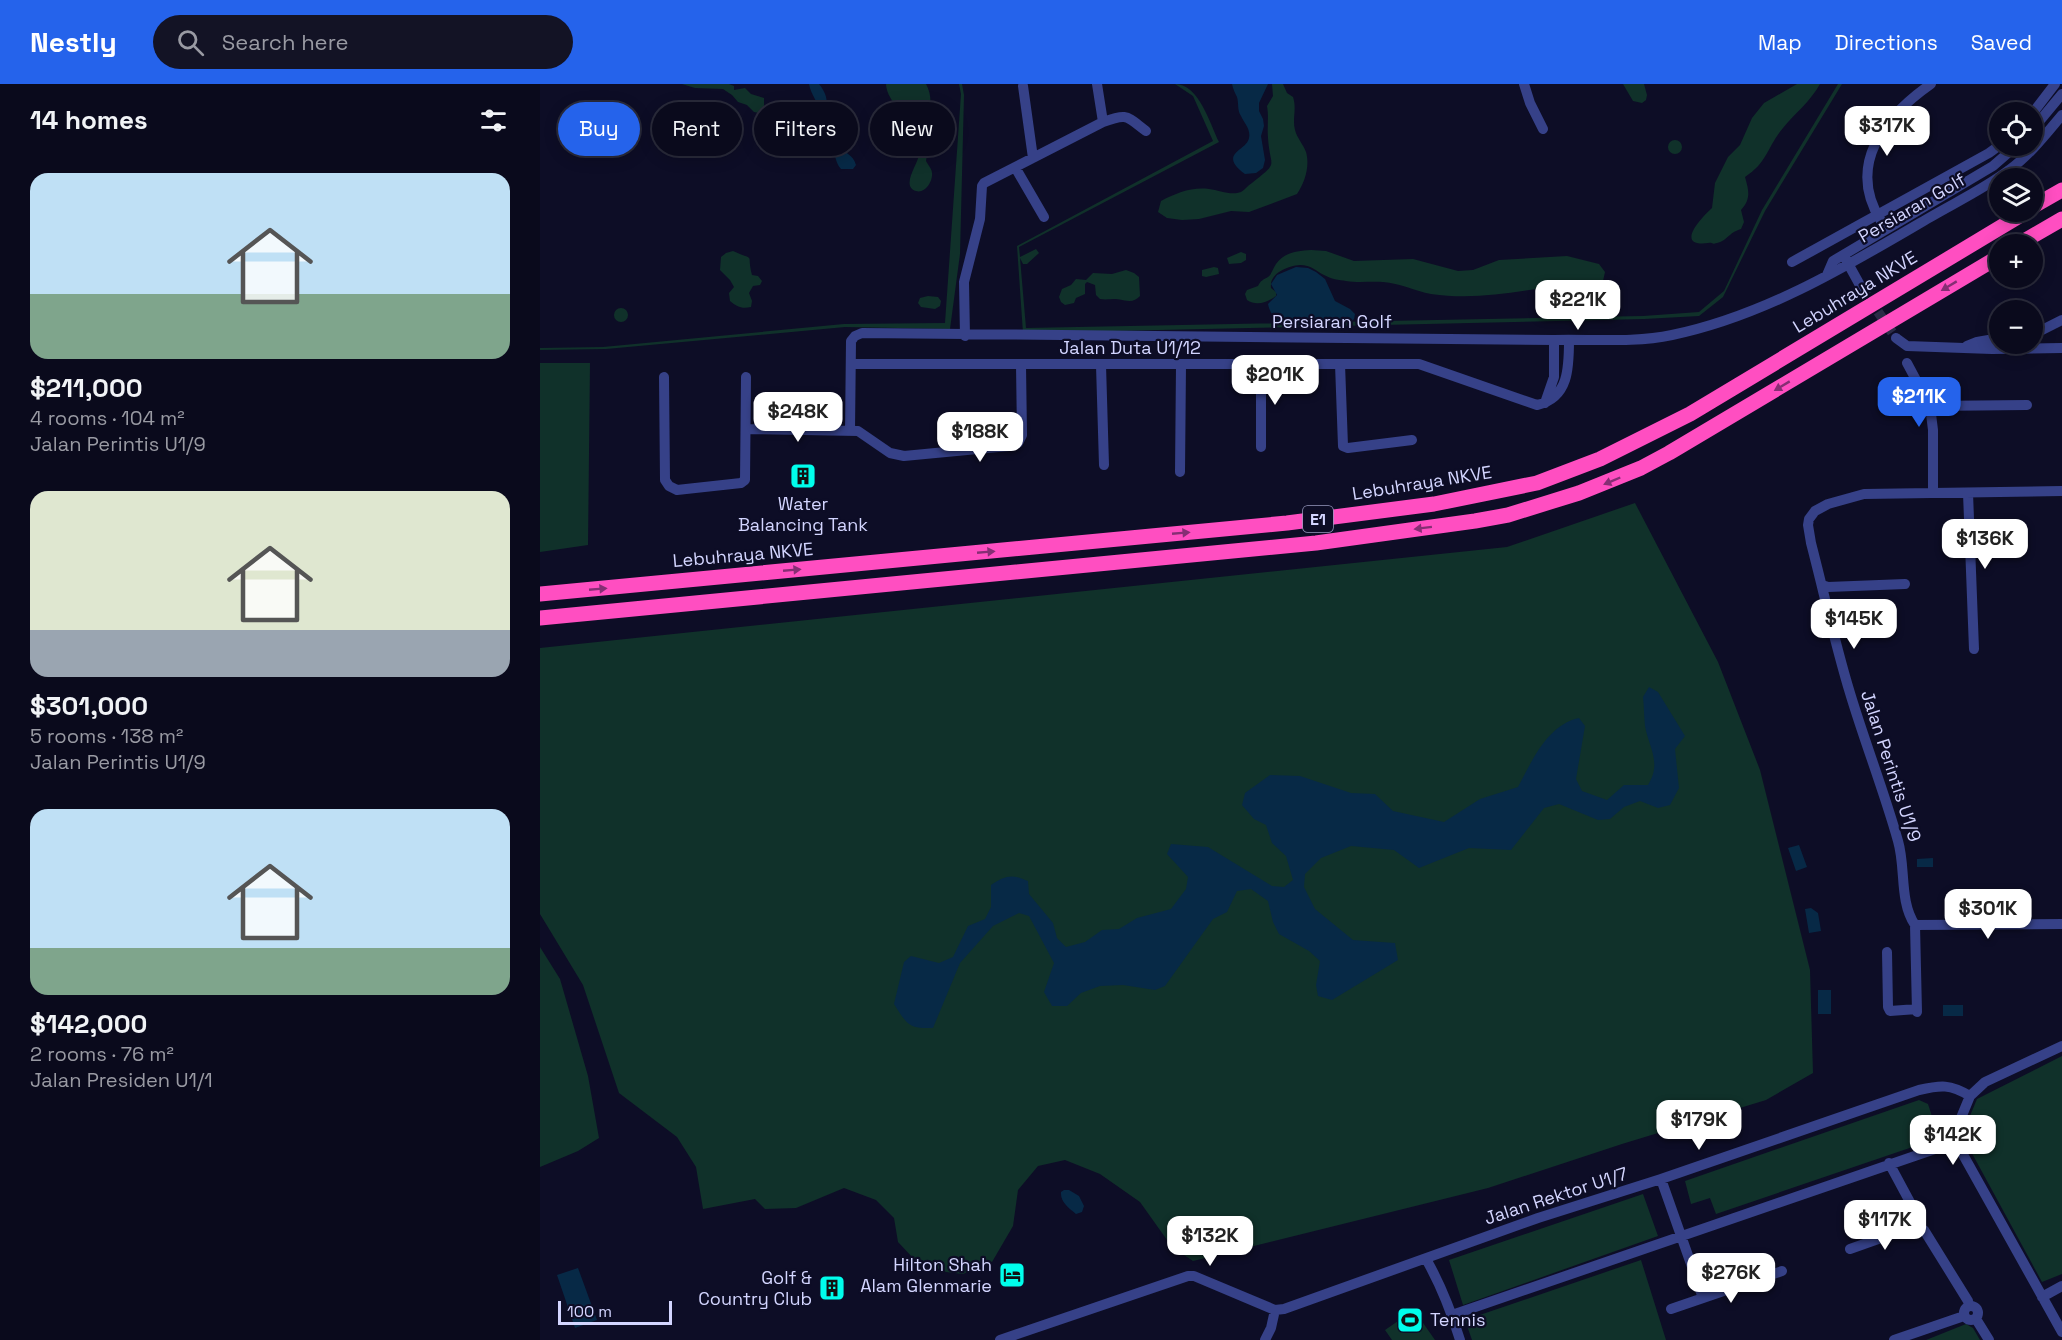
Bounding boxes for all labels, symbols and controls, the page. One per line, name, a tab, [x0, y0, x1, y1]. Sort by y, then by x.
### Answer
search box	[153, 15, 573, 69]
text: Nestly	[30, 24, 117, 60]
icon: search	[174, 26, 207, 59]
text: Search here	[222, 28, 349, 56]
text: Map	[1758, 29, 1802, 56]
text: Directions	[1835, 29, 1938, 56]
text: Saved	[1971, 29, 2032, 56]
chip: Buy	[558, 102, 640, 156]
chip: Rent	[652, 102, 742, 156]
chip: Filters	[754, 102, 858, 156]
chip: New	[870, 102, 955, 156]
map controls	[1989, 102, 2043, 354]
button: locate	[1989, 102, 2043, 156]
text: 14 homes	[30, 103, 148, 137]
icon: filters	[477, 104, 510, 137]
pin: $317K	[1845, 106, 1929, 157]
text: $317K	[1859, 112, 1915, 138]
street label: Persiaran Golf	[1854, 168, 1969, 248]
button: layers	[1989, 168, 2043, 222]
icon: home	[216, 212, 324, 320]
button: +	[1989, 234, 2043, 288]
street label: Lebuhraya NKVE	[1788, 245, 1921, 338]
pin: $221K	[1536, 280, 1620, 331]
one-way arrow	[1940, 281, 1957, 291]
text: $221K	[1549, 286, 1607, 312]
button: −	[1989, 300, 2043, 354]
street label: Persiaran Golf	[1272, 310, 1392, 333]
street label: Jalan Duta U1/12	[1059, 336, 1201, 359]
pin: $201K	[1233, 355, 1317, 406]
text: $201K	[1246, 361, 1304, 387]
text: $211,000	[30, 371, 143, 405]
pin: $211K	[1877, 377, 1961, 428]
one-way arrow	[1774, 381, 1790, 392]
text: $211K	[1892, 383, 1946, 409]
pin: $248K	[756, 392, 840, 443]
text: $248K	[768, 398, 828, 424]
text: 4 rooms · 104 m²	[30, 405, 185, 431]
pin: $188K	[938, 412, 1022, 463]
text: $188K	[951, 418, 1009, 444]
text: Jalan Perintis U1/9	[30, 431, 206, 457]
street label: Lebuhraya NKVE	[1351, 460, 1493, 505]
building icon: Water Balancing Tank	[788, 461, 818, 491]
one-way arrow	[1603, 476, 1620, 485]
place label: Water Balancing Tank	[738, 492, 868, 536]
road number: E1	[1303, 506, 1333, 532]
pin: $136K	[1943, 519, 2027, 570]
one-way arrow	[1414, 524, 1433, 533]
text: $136K	[1956, 525, 2014, 551]
one-way arrow	[1171, 528, 1190, 538]
icon: home	[216, 530, 324, 638]
street label: Lebuhraya NKVE	[672, 537, 814, 572]
one-way arrow	[977, 547, 996, 557]
one-way arrow	[783, 565, 802, 575]
one-way arrow	[589, 584, 608, 594]
pin: $145K	[1812, 599, 1896, 650]
text: $145K	[1825, 605, 1883, 631]
street label: Jalan Perintis U1/9	[1856, 687, 1927, 845]
text: $301,000	[30, 689, 148, 723]
text: 5 rooms · 138 m²	[30, 723, 183, 749]
text: Jalan Perintis U1/9	[30, 749, 206, 775]
icon: home	[216, 848, 324, 956]
pin: $301K	[1946, 889, 2030, 940]
text: $301K	[1959, 895, 2017, 921]
text: $142,000	[30, 1007, 147, 1041]
text: 2 rooms · 76 m²	[30, 1041, 174, 1067]
text: Jalan Presiden U1/1	[30, 1067, 213, 1093]
pin: $179K	[1657, 1100, 1741, 1151]
text: $179K	[1670, 1106, 1728, 1132]
pin: $142K	[1911, 1115, 1995, 1166]
text: $142K	[1924, 1121, 1982, 1147]
street label: Jalan Rektor U1/7	[1481, 1161, 1631, 1230]
pin: $117K	[1843, 1200, 1927, 1251]
text: $117K	[1858, 1206, 1912, 1232]
pin: $132K	[1168, 1216, 1252, 1267]
text: $132K	[1181, 1222, 1239, 1248]
place label: Hilton Shah Alam Glenmarie	[860, 1253, 992, 1297]
pin: $276K	[1689, 1253, 1773, 1304]
text: $276K	[1701, 1259, 1761, 1285]
hotel icon: Hilton Shah Alam Glenmarie	[997, 1260, 1027, 1290]
place label: Golf & Country Club	[698, 1266, 812, 1310]
building icon: Golf & Country Club	[817, 1273, 847, 1303]
scale bar	[558, 1298, 672, 1326]
text: 100 m	[567, 1301, 612, 1322]
sports icon: Tennis	[1395, 1305, 1425, 1335]
place label: Tennis	[1430, 1308, 1485, 1331]

